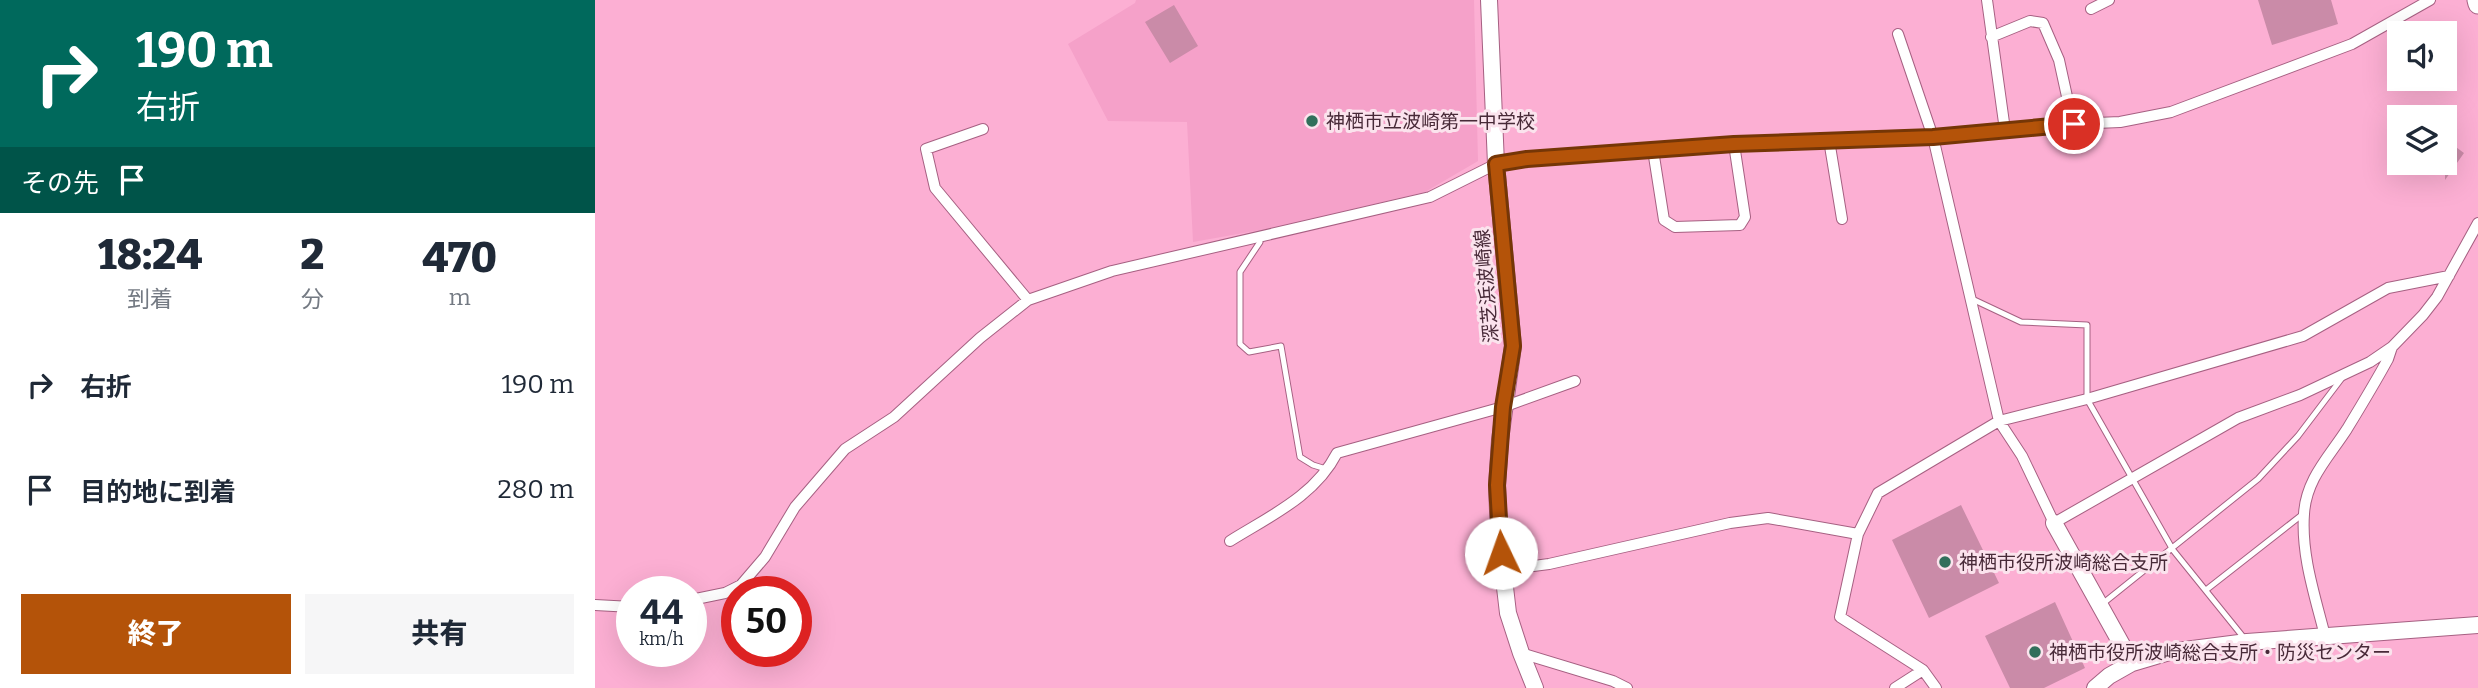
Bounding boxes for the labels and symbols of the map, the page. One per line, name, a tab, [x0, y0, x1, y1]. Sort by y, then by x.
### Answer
pin	[2044, 94, 2104, 154]
place label: 神栖市立波崎第一中学校	[1326, 110, 1535, 133]
marker: 神栖市立波崎第一中学校	[1304, 113, 1320, 129]
street label: 深芝浜波崎線	[1470, 228, 1503, 344]
position arrow	[1464, 516, 1538, 590]
place label: 神栖市役所波崎総合支所	[1959, 551, 2168, 574]
marker: 神栖市役所波崎総合支所	[1937, 554, 1953, 570]
speed limit sign: 50	[721, 576, 812, 667]
place label: 神栖市役所波崎総合支所・防災センター	[2049, 641, 2391, 664]
marker: 神栖市役所波崎総合支所・防災センター	[2027, 644, 2043, 660]

